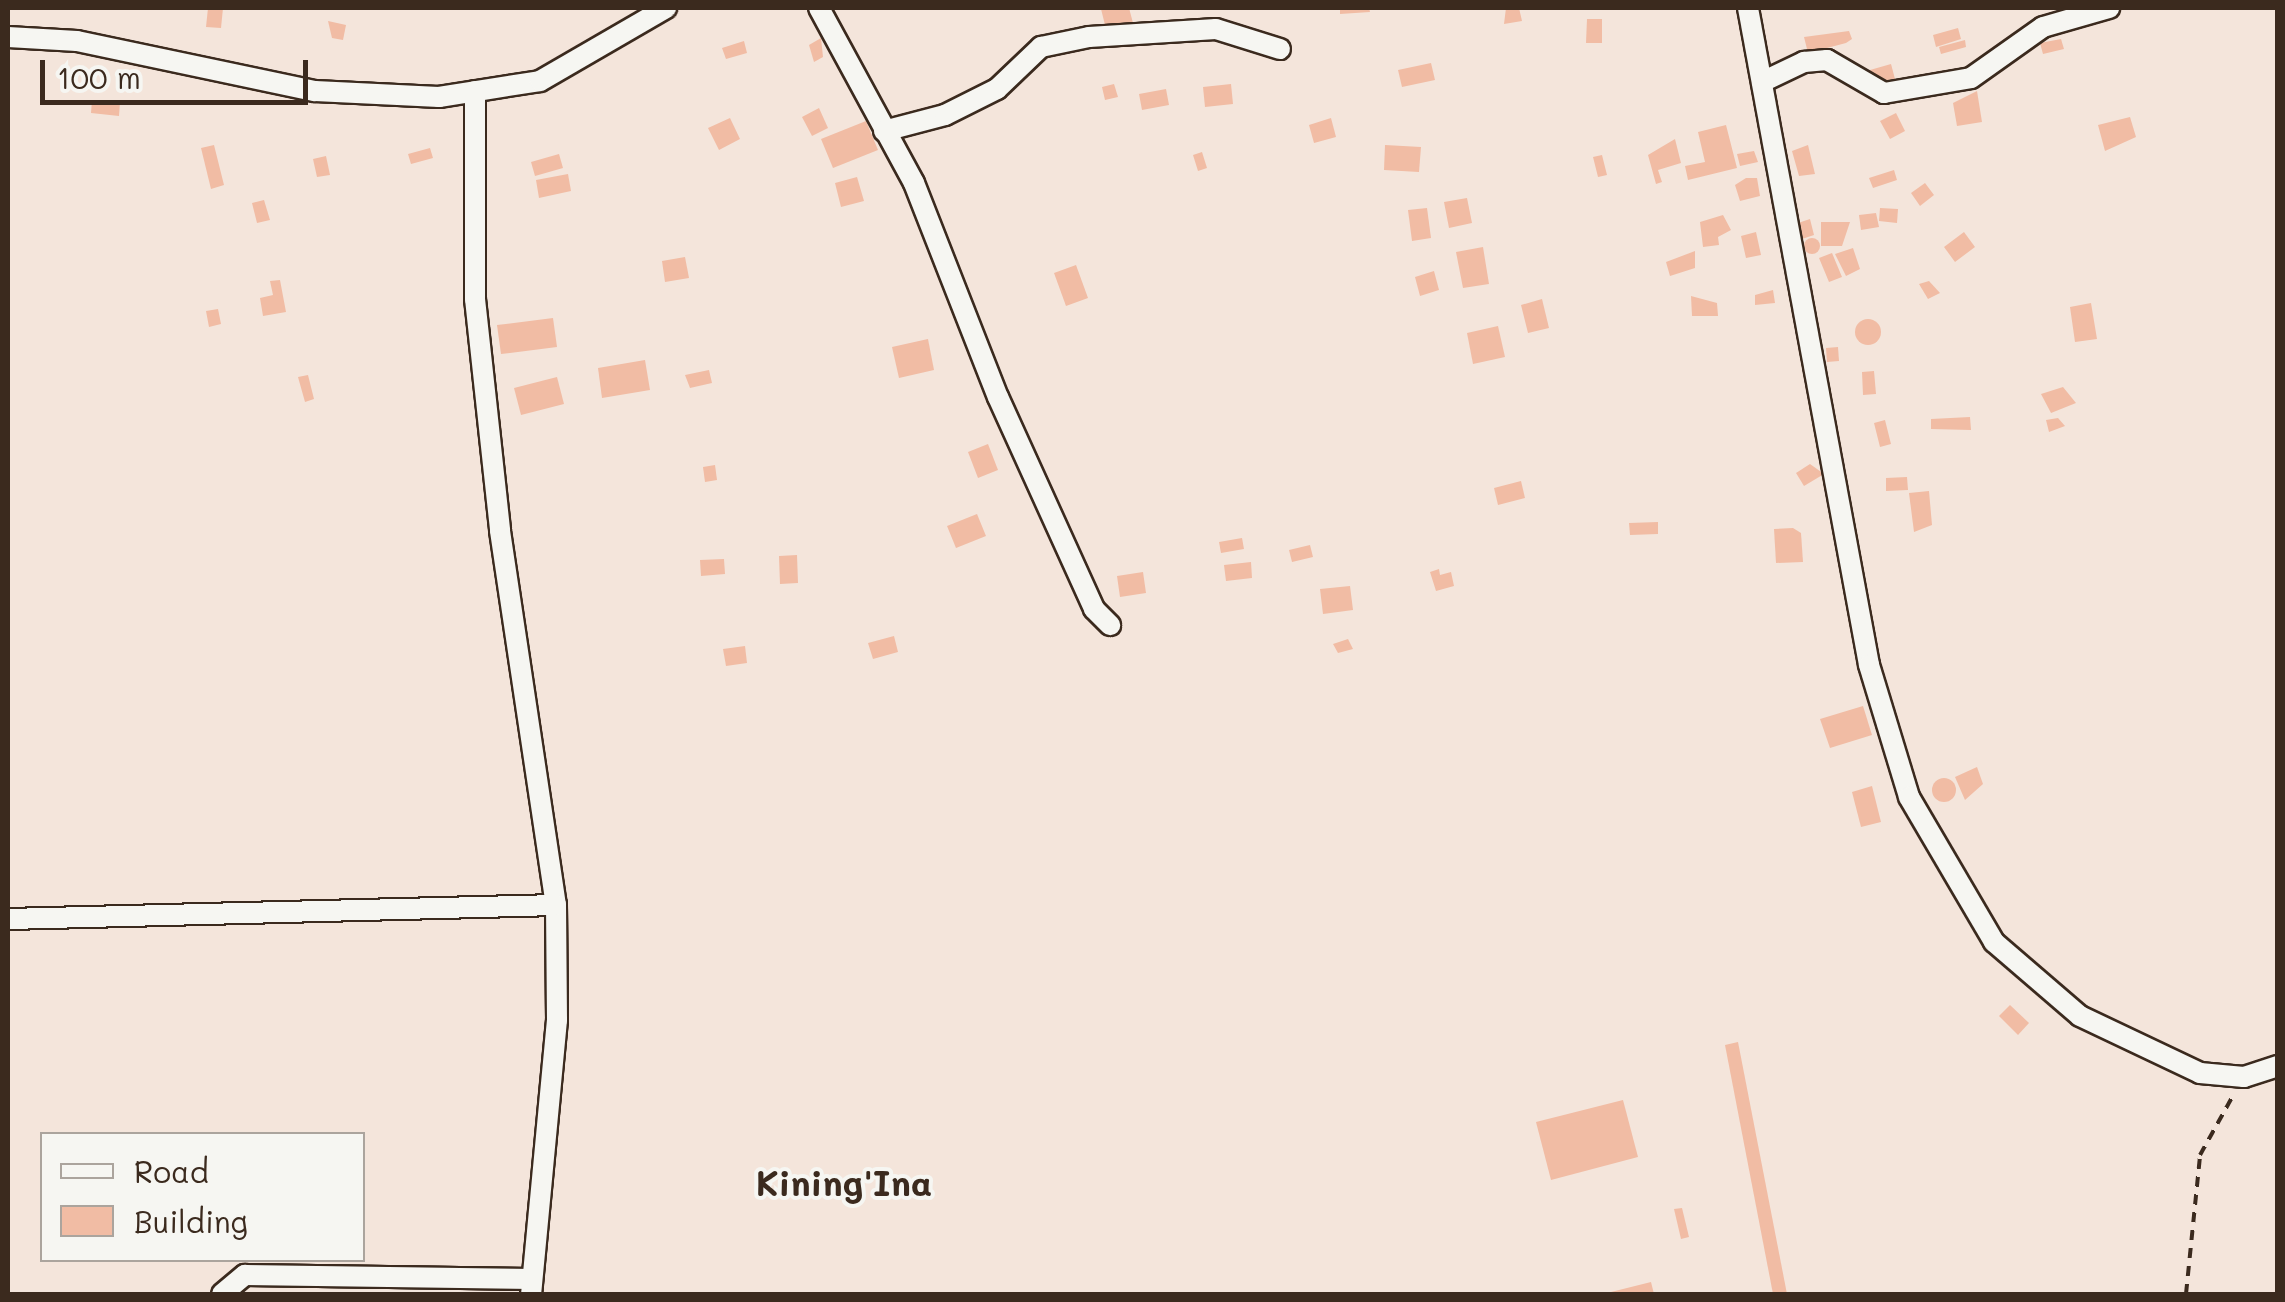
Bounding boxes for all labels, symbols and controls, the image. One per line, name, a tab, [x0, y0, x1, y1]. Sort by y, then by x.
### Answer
scale bar	[45, 40, 312, 102]
text: 100 m	[57, 57, 141, 97]
legend	[40, 1132, 365, 1262]
text: Road	[134, 1151, 209, 1191]
district label: Kining'Ina	[756, 1161, 932, 1203]
text: Building	[134, 1201, 248, 1241]

